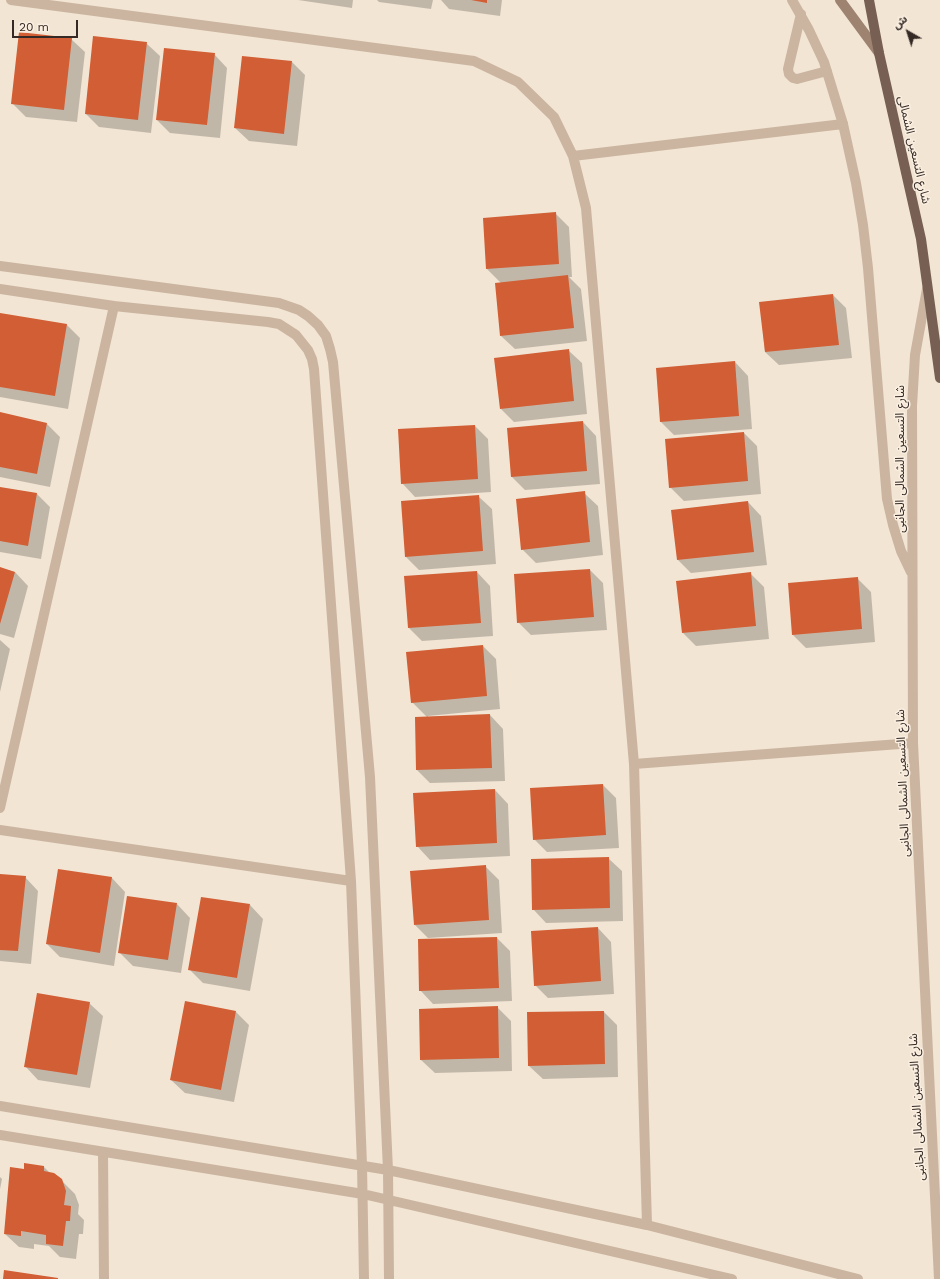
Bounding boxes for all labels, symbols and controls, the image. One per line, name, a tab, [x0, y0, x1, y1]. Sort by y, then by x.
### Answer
scale bar	[14, 12, 80, 38]
north arrow	[888, 12, 928, 52]
text: ش	[890, 12, 910, 32]
text: 20 m	[19, 20, 49, 34]
street label: شارع التسعين الشمالى	[895, 95, 933, 205]
street label: شارع التسعين الشمالى الجانبى	[893, 385, 907, 533]
street label: شارع التسعين الشمالى الجانبى	[893, 709, 913, 857]
street label: شارع التسعين الشمالى الجانبى	[906, 1033, 928, 1181]

